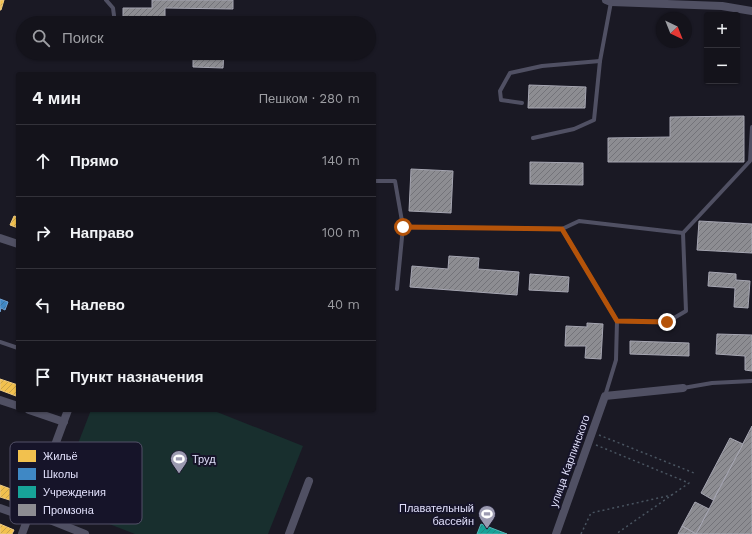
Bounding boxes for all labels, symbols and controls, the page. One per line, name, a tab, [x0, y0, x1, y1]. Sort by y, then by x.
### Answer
north arrow	[656, 12, 692, 48]
map controls	[704, 12, 740, 84]
button: +	[704, 12, 740, 48]
search box	[16, 16, 376, 60]
icon: search	[30, 27, 52, 49]
text: Поиск	[62, 29, 104, 47]
button: −	[704, 48, 740, 84]
text: 4 мин	[32, 88, 81, 108]
text: Пешком · 280 m	[259, 91, 360, 106]
icon: ahead	[32, 150, 54, 172]
text: Прямо	[70, 152, 119, 170]
text: 140 m	[322, 153, 360, 168]
route start	[394, 218, 412, 236]
icon: right	[32, 222, 54, 244]
text: Направо	[70, 224, 134, 242]
text: 100 m	[322, 225, 360, 240]
icon: left	[32, 294, 54, 316]
text: Налево	[70, 296, 125, 314]
text: 40 m	[327, 297, 360, 312]
route end	[658, 313, 676, 331]
icon: arrive	[32, 366, 54, 388]
text: Пункт назначения	[70, 368, 203, 386]
street label: улица Карпинского	[547, 413, 593, 509]
legend	[10, 442, 142, 524]
sports icon: Труд	[169, 449, 189, 474]
text: Жильё	[43, 450, 78, 463]
place label: Труд	[192, 453, 216, 466]
text: Школы	[43, 468, 78, 481]
text: Учреждения	[43, 486, 106, 499]
place label: Плавательный бассейн	[399, 502, 474, 528]
text: Промзона	[43, 504, 95, 517]
sports icon: Плавательный бассейн	[477, 504, 497, 529]

